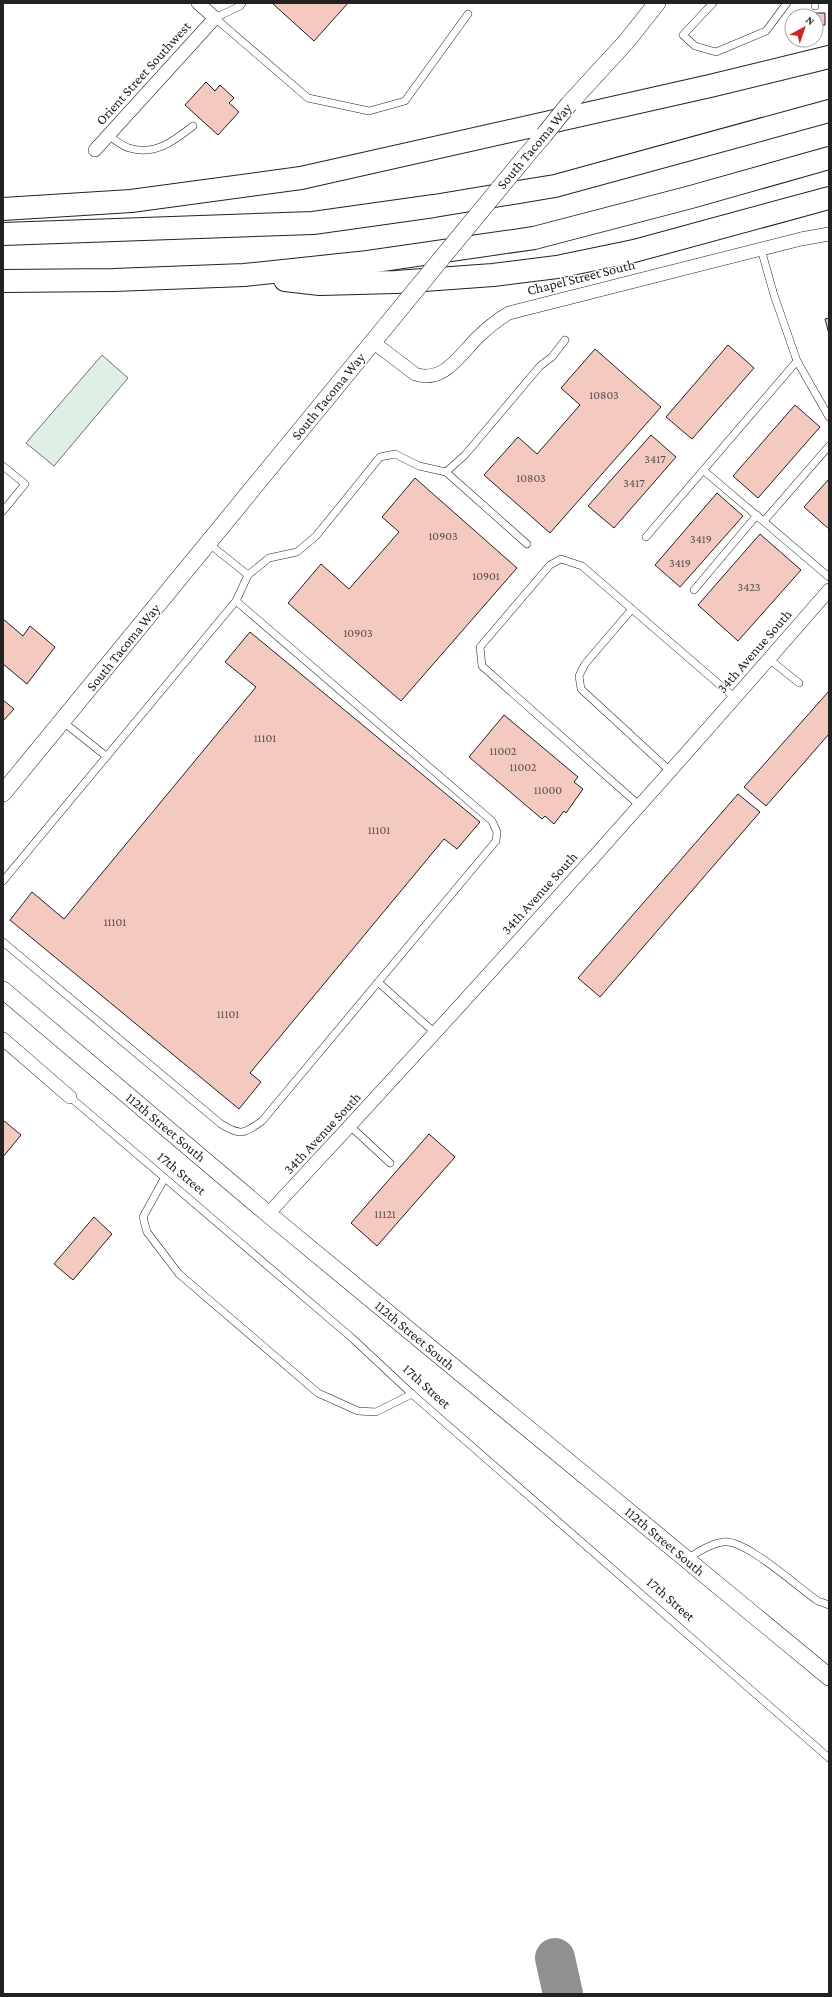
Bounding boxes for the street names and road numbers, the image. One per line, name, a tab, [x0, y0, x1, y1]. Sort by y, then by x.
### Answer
street label: Orient Street Southwest	[92, 18, 194, 128]
street label: South Tacoma Way	[493, 99, 575, 192]
street label: Chapel Street South	[525, 256, 637, 298]
street label: South Tacoma Way	[288, 349, 368, 443]
street label: South Tacoma Way	[83, 600, 163, 694]
street label: 34th Avenue South	[713, 606, 795, 696]
street label: 34th Avenue South	[498, 848, 581, 938]
street label: 112th Street South	[123, 1089, 210, 1165]
street label: 34th Avenue South	[280, 1089, 364, 1177]
street label: 17th Street	[154, 1148, 210, 1198]
street label: 112th Street South	[372, 1297, 459, 1373]
street label: 17th Street	[400, 1360, 454, 1412]
street label: 112th Street South	[622, 1503, 709, 1579]
street label: 17th Street	[644, 1574, 699, 1624]

